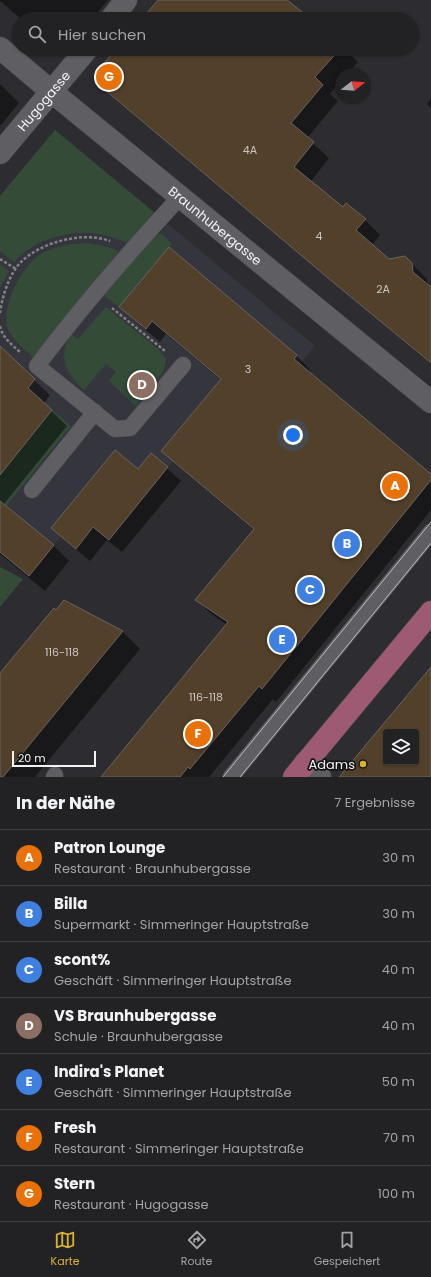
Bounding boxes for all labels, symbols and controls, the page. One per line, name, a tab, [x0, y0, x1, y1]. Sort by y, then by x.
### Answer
search box	[12, 12, 419, 56]
icon: search	[26, 23, 48, 45]
text: Hier suchen	[58, 24, 146, 45]
pin: G	[96, 62, 122, 92]
street label: Hugogasse	[13, 67, 75, 136]
north arrow	[335, 68, 371, 104]
house number: 4A	[243, 142, 258, 158]
street label: Braunhubergasse	[164, 182, 266, 270]
house number: 4	[316, 228, 323, 244]
house number: 2A	[376, 281, 390, 297]
house number: 3	[245, 361, 251, 377]
pin: D	[129, 370, 155, 400]
your location	[283, 425, 303, 445]
pin: A	[382, 471, 408, 501]
pin: B	[334, 529, 360, 559]
pin: C	[297, 575, 323, 605]
pin: E	[269, 625, 295, 655]
house number: 116-118	[45, 644, 79, 660]
house number: 116-118	[189, 689, 223, 705]
pin: F	[185, 719, 211, 749]
map controls	[383, 729, 419, 765]
button: layers	[383, 729, 419, 765]
scale bar	[12, 749, 96, 768]
text: 20 m	[18, 750, 46, 766]
place label: Adams	[308, 755, 355, 774]
marker: Adams	[358, 759, 368, 769]
text: In der Nähe	[16, 791, 115, 815]
text: 7 Ergebnisse	[334, 793, 415, 812]
text: Patron Lounge	[54, 837, 165, 858]
text: A	[24, 848, 34, 867]
text: 30 m	[382, 848, 415, 867]
text: Restaurant · Braunhubergasse	[54, 859, 251, 878]
text: Billa	[54, 893, 87, 914]
text: B	[25, 904, 33, 923]
text: 30 m	[382, 904, 415, 923]
text: Supermarkt · Simmeringer Hauptstraße	[54, 915, 309, 934]
text: scont%	[54, 949, 110, 970]
text: C	[24, 960, 34, 979]
text: 40 m	[382, 960, 415, 979]
text: Geschäft · Simmeringer Hauptstraße	[54, 971, 292, 990]
text: VS Braunhubergasse	[54, 1005, 216, 1026]
text: D	[24, 1016, 34, 1035]
text: 40 m	[382, 1016, 415, 1035]
text: Schule · Braunhubergasse	[54, 1027, 223, 1046]
text: Indira's Planet	[54, 1061, 164, 1082]
text: E	[25, 1072, 33, 1091]
text: 50 m	[382, 1072, 415, 1091]
text: Geschäft · Simmeringer Hauptstraße	[54, 1083, 292, 1102]
text: Fresh	[54, 1117, 96, 1138]
text: F	[25, 1128, 33, 1147]
text: 70 m	[383, 1128, 415, 1147]
text: Restaurant · Simmeringer Hauptstraße	[54, 1139, 304, 1158]
text: Stern	[54, 1173, 95, 1194]
text: G	[24, 1184, 34, 1203]
text: 100 m	[378, 1184, 415, 1203]
text: Restaurant · Hugogasse	[54, 1195, 209, 1214]
tab: Karte	[51, 1229, 80, 1270]
tab: Route	[181, 1229, 212, 1270]
tab: Gespeichert	[314, 1229, 380, 1270]

